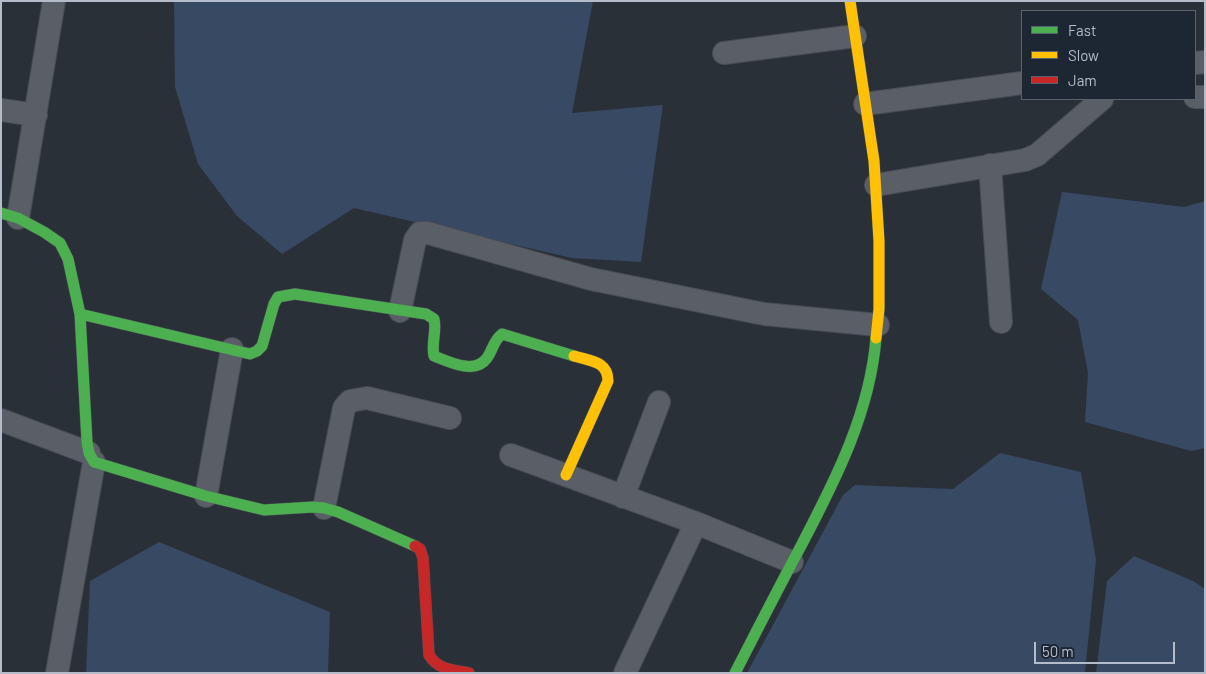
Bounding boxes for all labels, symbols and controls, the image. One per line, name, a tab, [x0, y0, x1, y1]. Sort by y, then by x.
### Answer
legend	[1021, 10, 1196, 100]
text: Fast	[1068, 21, 1096, 39]
text: Slow	[1068, 46, 1099, 64]
text: Jam	[1068, 71, 1097, 89]
scale bar	[1036, 632, 1177, 664]
text: 50 m	[1042, 642, 1074, 660]

